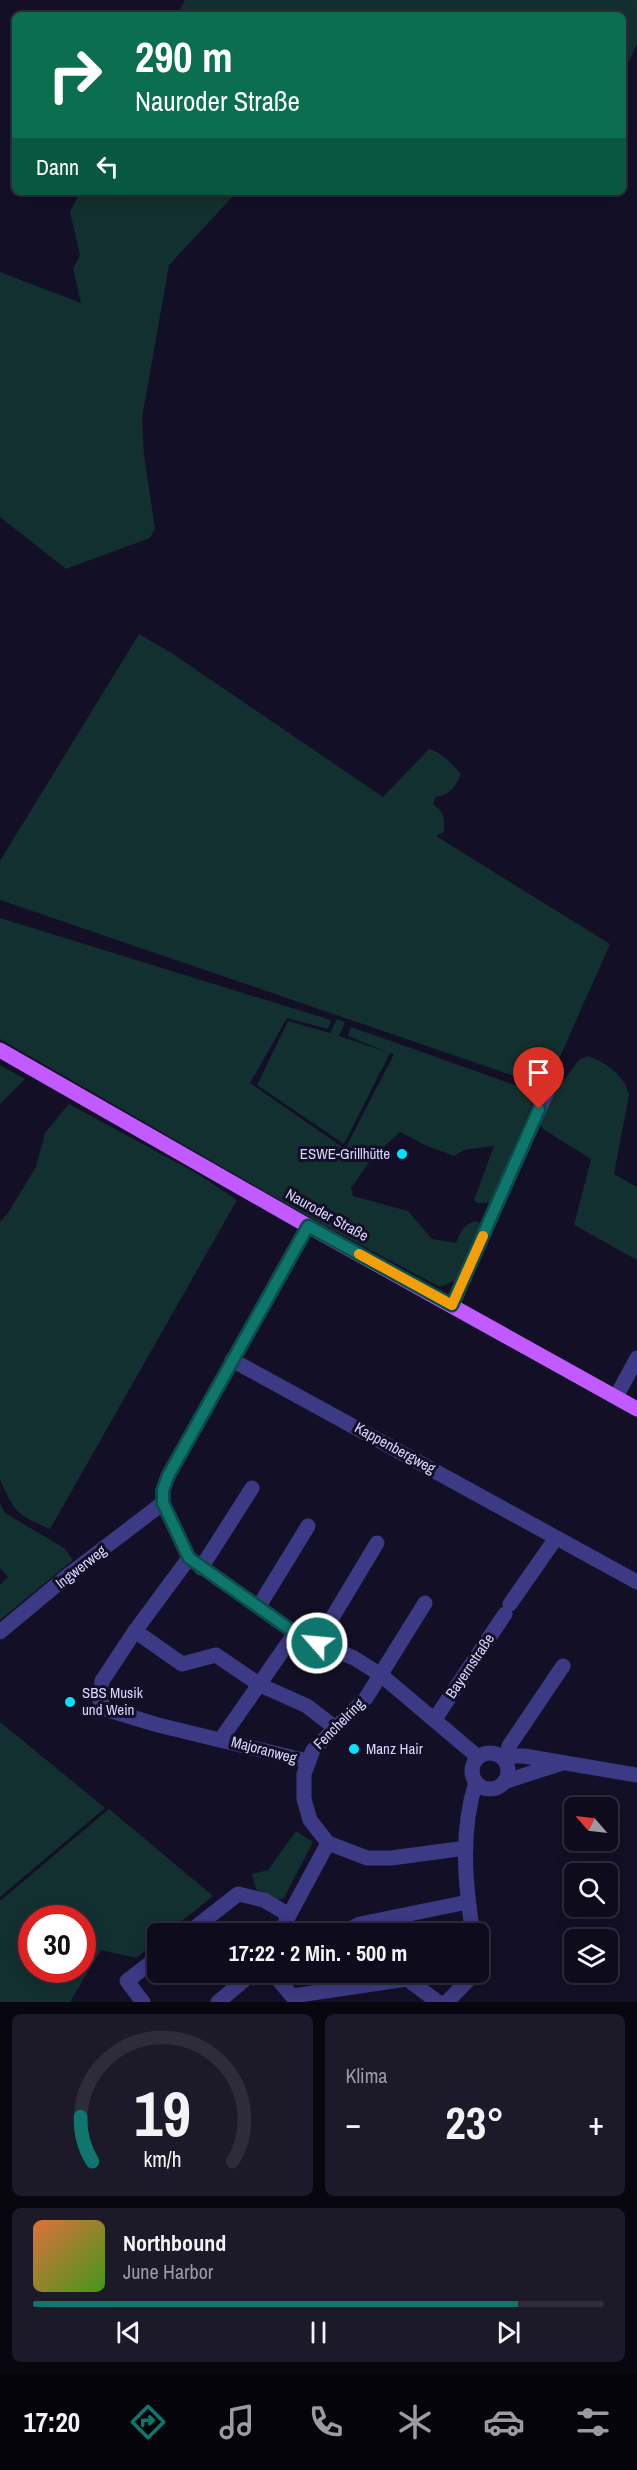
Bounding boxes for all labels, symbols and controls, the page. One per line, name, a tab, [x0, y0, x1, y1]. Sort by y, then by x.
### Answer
text: 290 m	[135, 29, 233, 85]
icon: right	[36, 36, 114, 114]
text: Nauroder Straße	[135, 83, 300, 119]
icon: left	[91, 150, 124, 183]
text: Dann	[36, 152, 79, 182]
pin	[513, 1047, 564, 1109]
icon: arrive	[522, 1056, 555, 1089]
place label: ESWE-Grillhütte	[300, 1143, 390, 1164]
marker: ESWE-Grillhütte	[395, 1147, 409, 1161]
street label: Nauroder Straße	[282, 1183, 373, 1246]
street label: Kappenbergweg	[351, 1417, 440, 1479]
street label: Ingwerweg	[51, 1540, 111, 1593]
position arrow	[285, 1611, 349, 1675]
street label: Bayernstraße	[440, 1629, 499, 1702]
place label: SBS Musik und Wein	[82, 1682, 144, 1720]
street label: Fenchelring	[308, 1693, 369, 1754]
marker: SBS Musik und Wein	[63, 1695, 77, 1709]
street label: Majoranweg	[229, 1731, 299, 1768]
place label: Manz Hair	[366, 1738, 423, 1759]
marker: Manz Hair	[347, 1742, 361, 1756]
north arrow	[564, 1797, 618, 1851]
map controls	[564, 1797, 618, 1983]
button: search	[564, 1863, 618, 1917]
speed limit sign: 30	[18, 1905, 96, 1983]
button: layers	[564, 1929, 618, 1983]
text: 17:22 · 2 Min. · 500 m	[229, 1938, 407, 1968]
text: Klima	[346, 2062, 387, 2089]
text: 19	[134, 2071, 191, 2155]
text: 23°	[445, 2092, 504, 2153]
text: −	[346, 2101, 361, 2145]
text: +	[588, 2101, 604, 2145]
text: km/h	[143, 2145, 181, 2174]
text: Northbound	[123, 2228, 226, 2258]
text: June Harbor	[123, 2258, 213, 2285]
icon: previous	[112, 2316, 145, 2349]
icon: pause	[302, 2316, 335, 2349]
icon: next	[492, 2316, 525, 2349]
icon: directions	[127, 2401, 169, 2443]
icon: music	[216, 2401, 258, 2443]
icon: phone	[305, 2401, 347, 2443]
icon: climate	[394, 2401, 436, 2443]
icon: car	[483, 2401, 525, 2443]
icon: filters	[572, 2401, 614, 2443]
text: 17:20	[23, 2404, 80, 2440]

